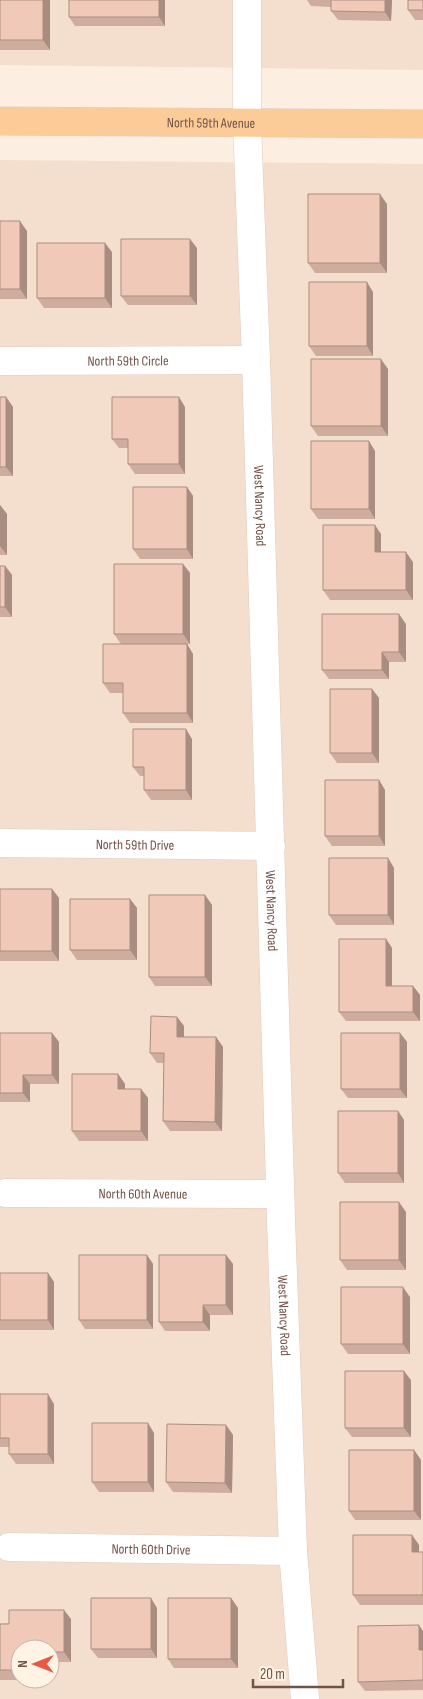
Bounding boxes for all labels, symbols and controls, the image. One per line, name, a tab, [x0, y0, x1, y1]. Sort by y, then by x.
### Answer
street label: North 59th Avenue	[167, 114, 255, 132]
street label: North 59th Circle	[87, 352, 169, 370]
street label: West Nancy Road	[250, 465, 269, 547]
street label: North 59th Drive	[96, 836, 174, 854]
street label: West Nancy Road	[262, 870, 281, 952]
street label: North 60th Avenue	[99, 1185, 187, 1203]
street label: West Nancy Road	[274, 1275, 294, 1356]
street label: North 60th Drive	[111, 1540, 191, 1559]
north arrow	[10, 1639, 60, 1689]
scale bar	[253, 1656, 343, 1688]
text: N	[14, 1660, 31, 1668]
text: 20 m	[260, 1665, 285, 1684]

